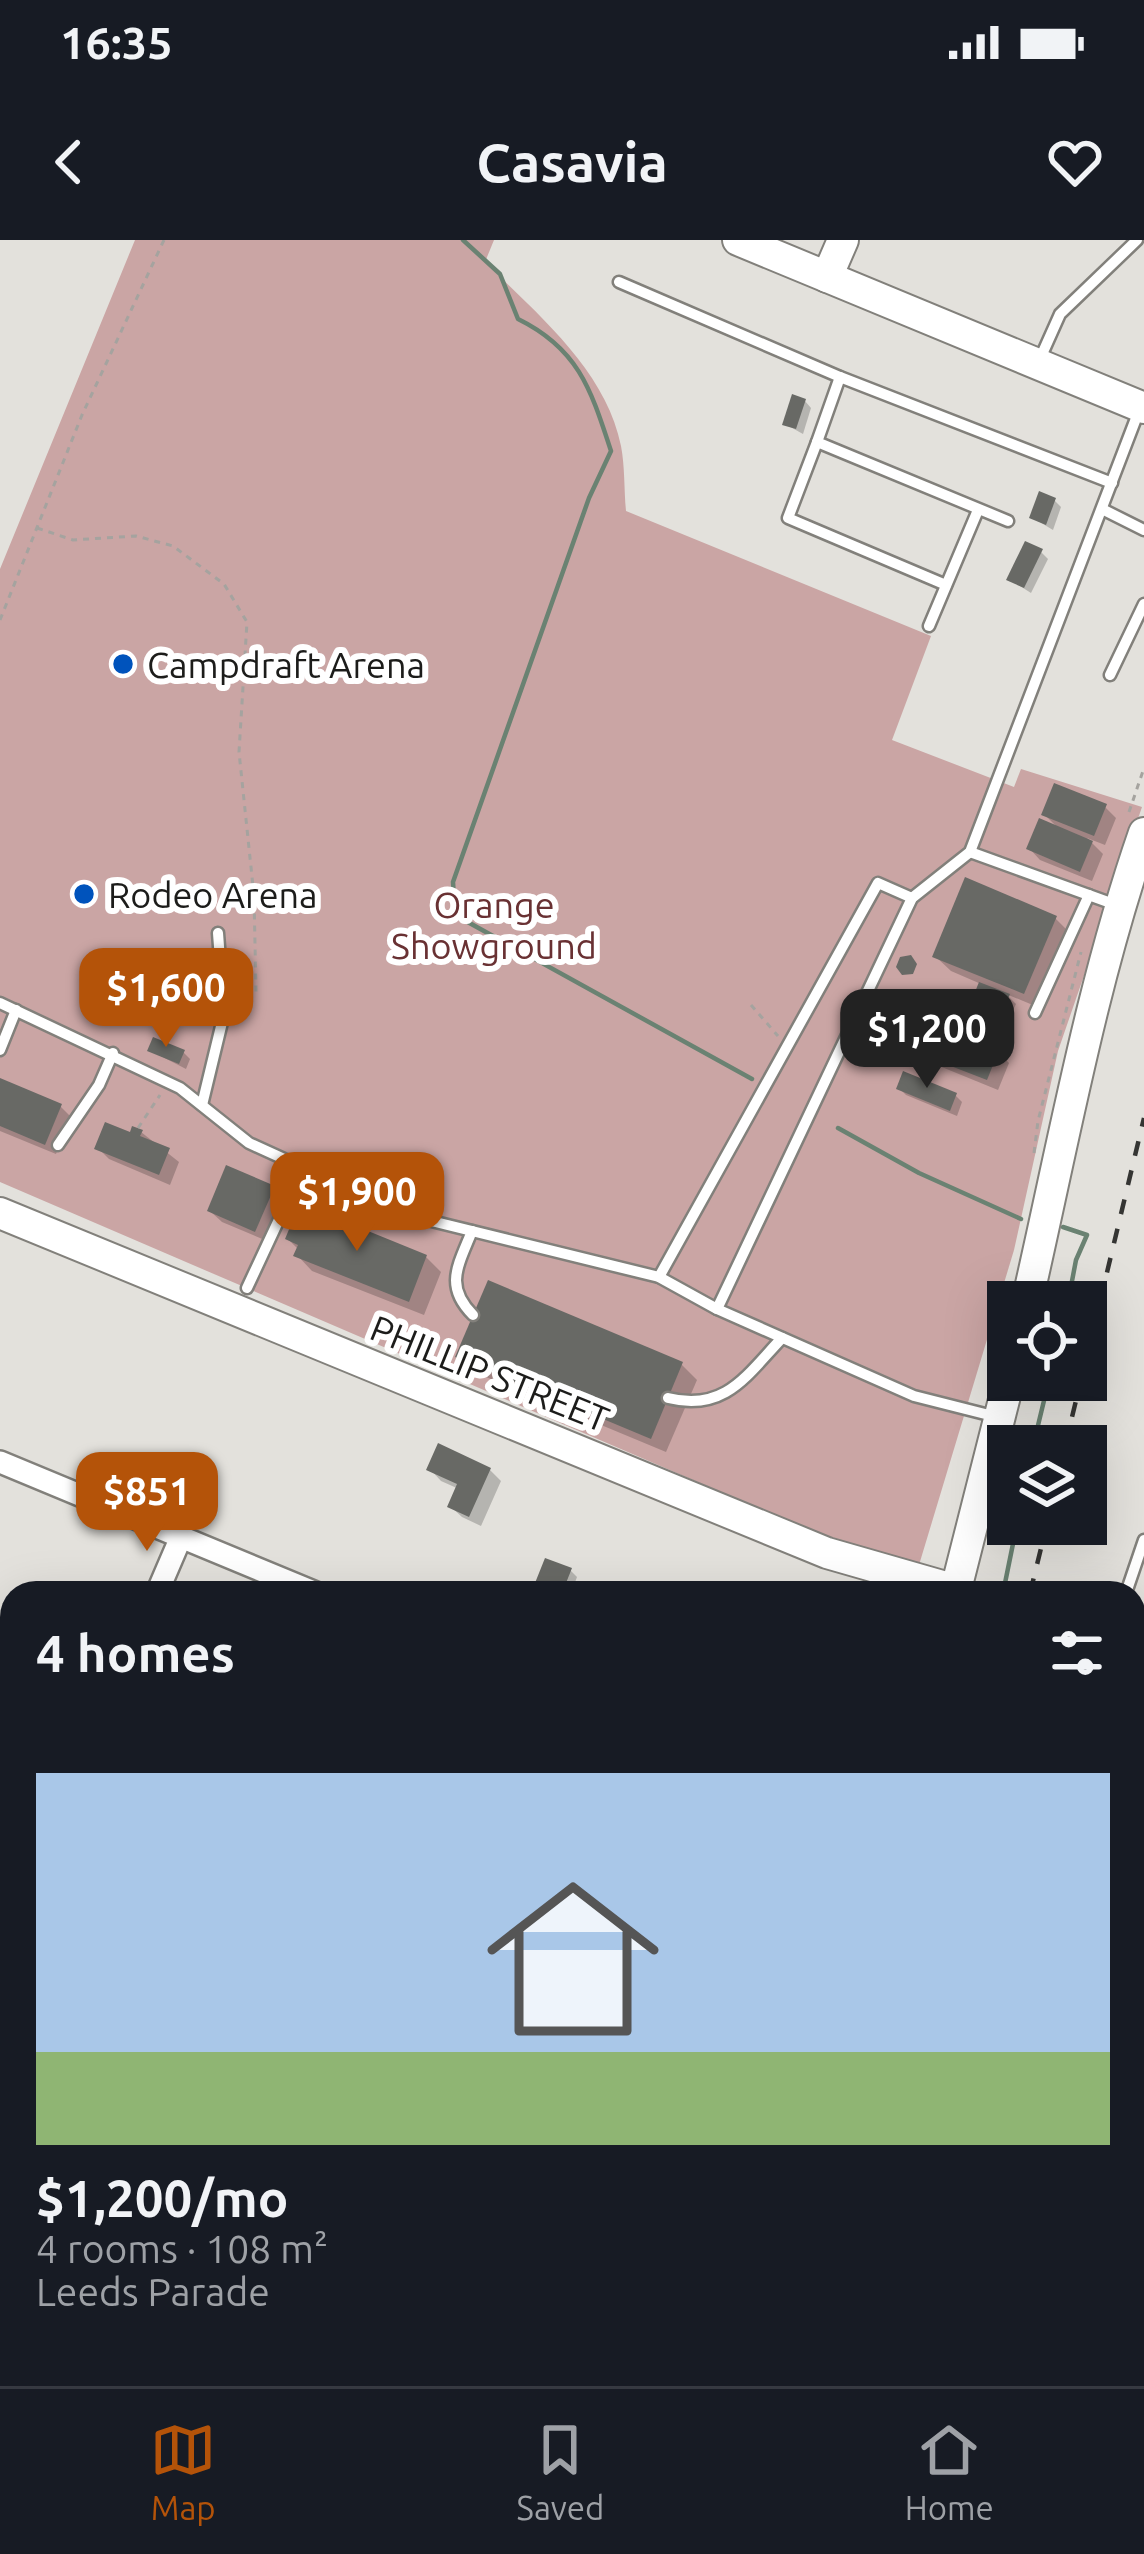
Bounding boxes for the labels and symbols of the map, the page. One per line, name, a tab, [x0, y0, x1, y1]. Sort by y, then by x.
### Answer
place label: Campdraft Arena	[147, 644, 425, 685]
marker: Campdraft Arena	[110, 651, 136, 677]
place label: Rodeo Arena	[108, 874, 318, 915]
marker: Rodeo Arena	[71, 881, 97, 907]
park label: Orange Showground	[391, 884, 597, 966]
pin: $1,600	[68, 948, 264, 1050]
pin: $1,200	[829, 989, 1025, 1091]
pin: $1,900	[259, 1152, 455, 1254]
street label: PHILLIP STREET	[365, 1307, 615, 1439]
pin: $851	[76, 1452, 218, 1554]

